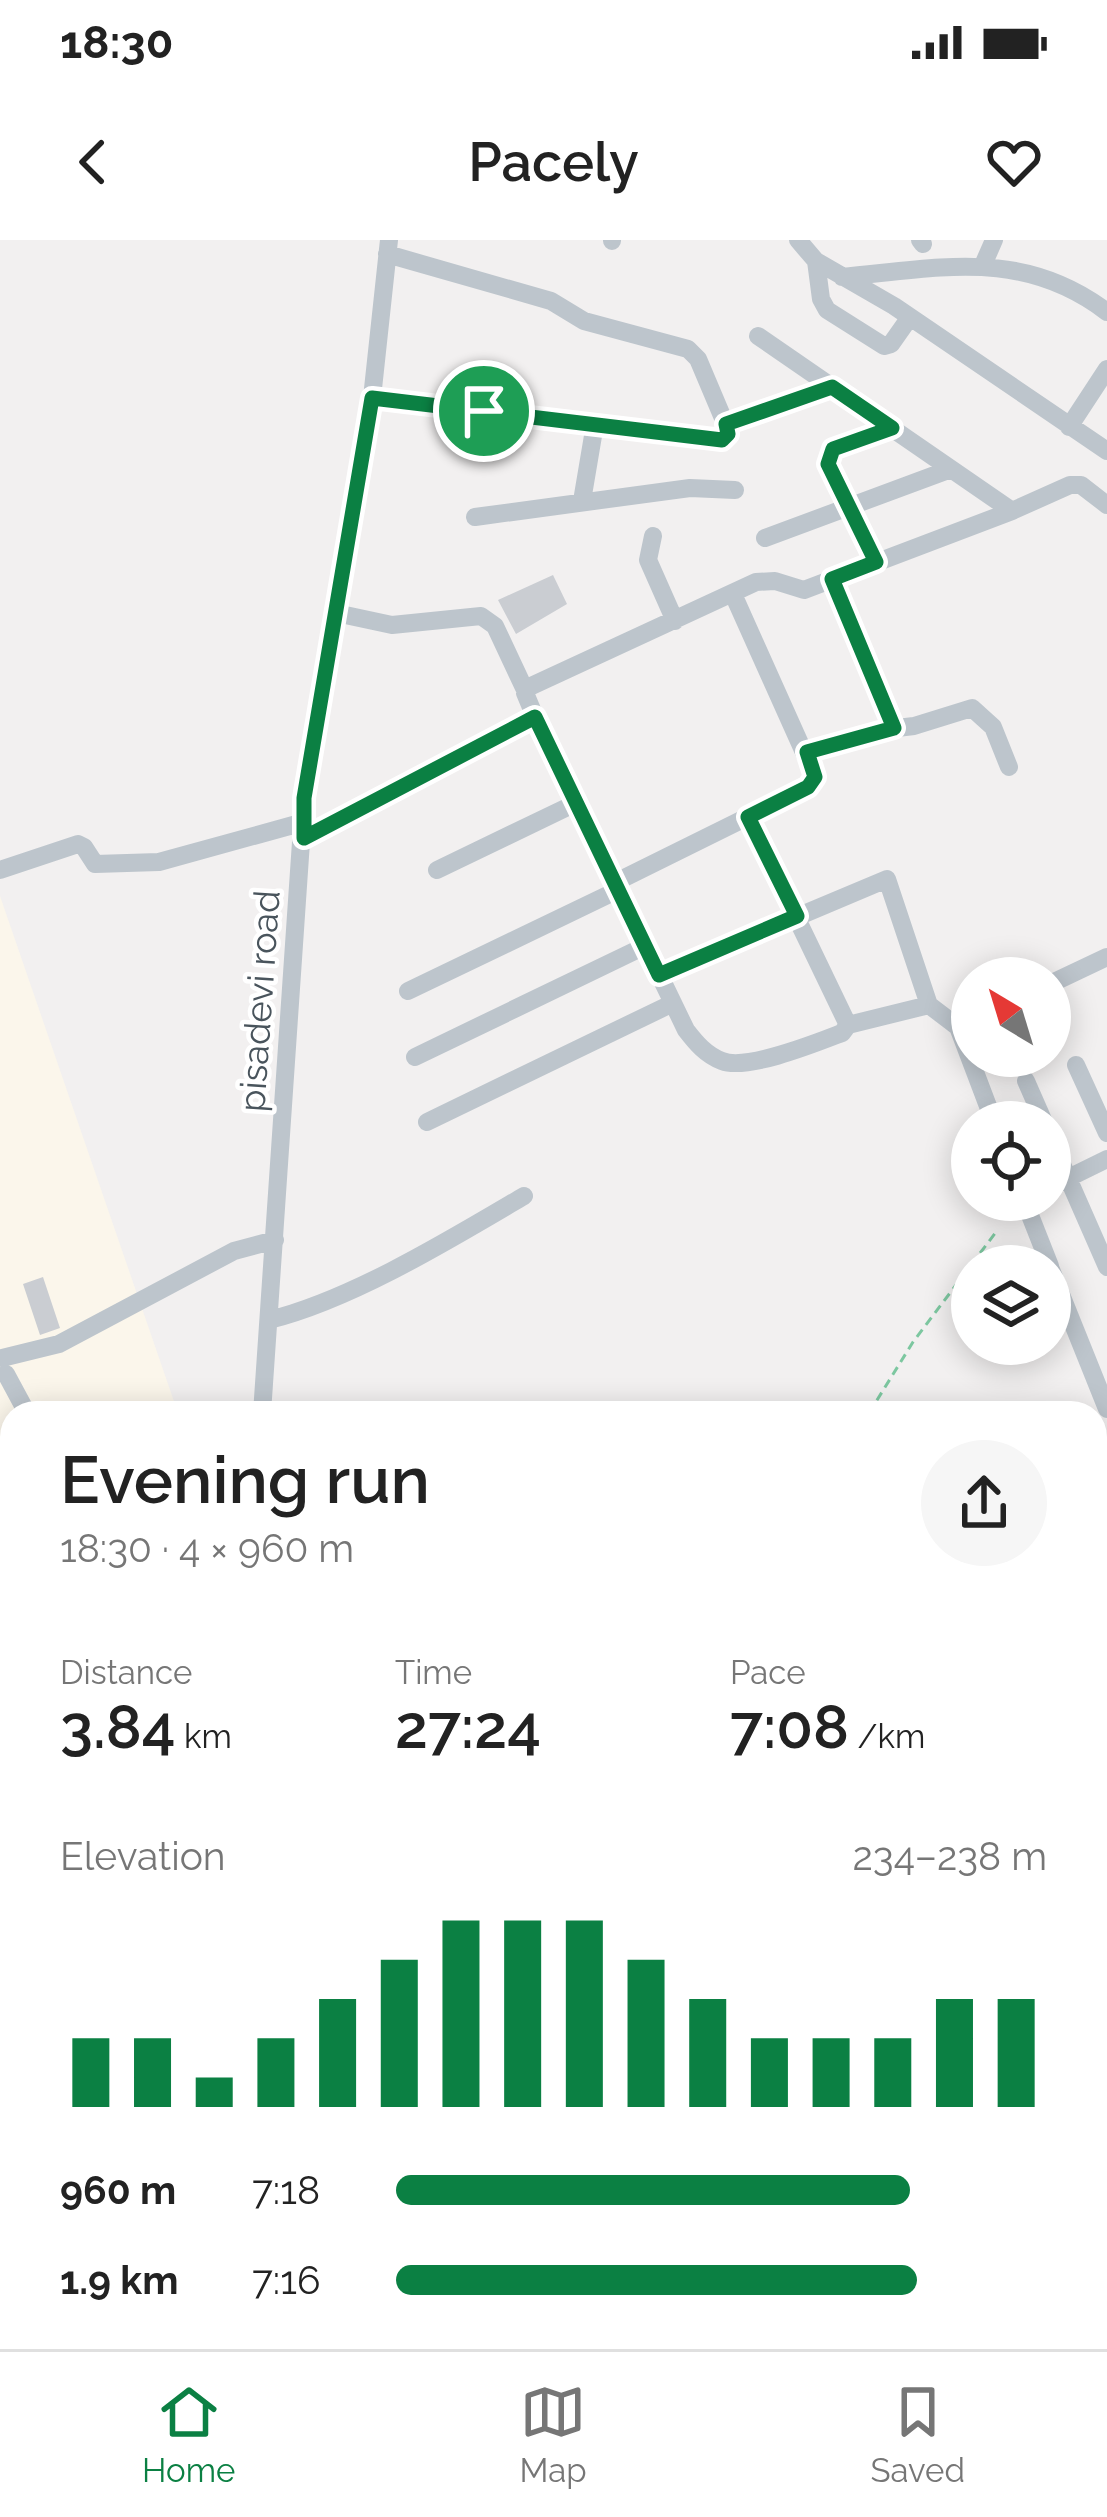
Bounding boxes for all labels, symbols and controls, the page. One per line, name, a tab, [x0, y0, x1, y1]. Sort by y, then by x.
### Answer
text: 18:30	[60, 16, 173, 69]
icon: back	[60, 129, 126, 195]
icon: heart	[981, 129, 1047, 195]
text: Pacely	[468, 130, 639, 194]
pin	[433, 360, 535, 462]
icon: arrive	[451, 378, 517, 444]
street label: pisadevi road	[230, 889, 288, 1113]
north arrow	[951, 957, 1071, 1077]
map controls	[951, 957, 1071, 1365]
button: locate	[951, 1101, 1071, 1221]
button: layers	[951, 1245, 1071, 1365]
button: share	[921, 1440, 1047, 1566]
text: Evening run	[60, 1441, 430, 1518]
text: 18:30 · 4 × 960 m	[60, 1525, 354, 1571]
text: Distance	[60, 1653, 192, 1692]
text: Time	[395, 1653, 472, 1692]
text: Pace	[730, 1653, 806, 1692]
text: 3.84	[60, 1692, 176, 1762]
text: 27:24	[395, 1692, 541, 1762]
text: 7:08	[730, 1692, 849, 1762]
text: km	[176, 1717, 232, 1756]
text: /km	[849, 1717, 925, 1756]
text: Elevation	[60, 1833, 226, 1879]
text: 234–238 m	[853, 1833, 1047, 1879]
text: 960 m	[60, 2167, 176, 2213]
text: 7:18	[252, 2167, 320, 2213]
text: 1.9 km	[60, 2257, 178, 2303]
text: 7:16	[252, 2257, 320, 2303]
tab: Home	[142, 2379, 235, 2490]
tab: Map	[519, 2379, 587, 2490]
tab: Saved	[871, 2379, 965, 2490]

